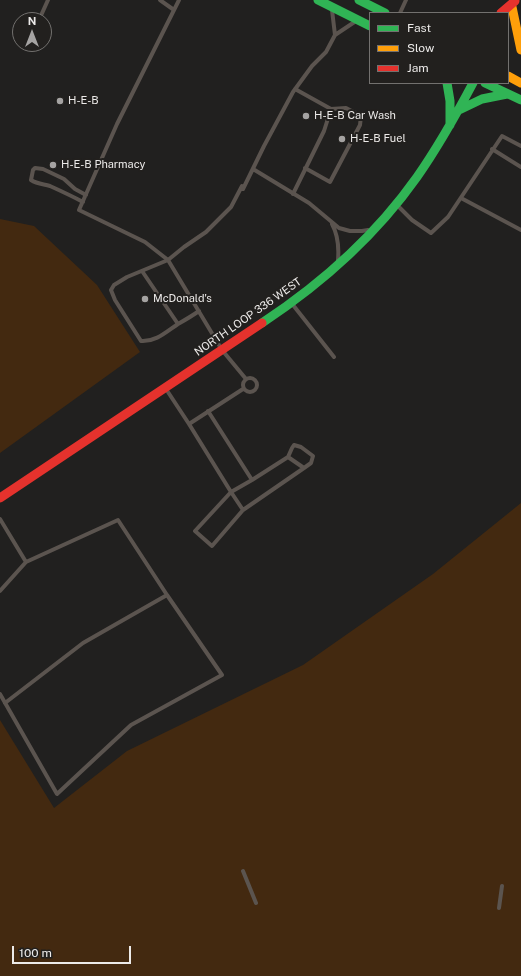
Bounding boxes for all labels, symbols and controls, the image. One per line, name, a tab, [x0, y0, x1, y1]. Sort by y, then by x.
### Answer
north arrow	[12, 12, 52, 52]
legend	[369, 12, 509, 84]
text: N	[28, 15, 36, 27]
text: Fast	[407, 21, 431, 35]
text: Slow	[407, 41, 434, 55]
text: Jam	[407, 61, 429, 75]
place label: H-E-B	[68, 94, 99, 108]
marker: H-E-B	[55, 96, 65, 106]
place label: H-E-B Car Wash	[314, 109, 396, 123]
marker: H-E-B Car Wash	[301, 111, 311, 121]
place label: H-E-B Fuel	[350, 132, 406, 146]
marker: H-E-B Fuel	[337, 134, 347, 144]
place label: H-E-B Pharmacy	[61, 158, 145, 172]
marker: H-E-B Pharmacy	[48, 160, 58, 170]
street label: NORTH LOOP 336 WEST	[192, 275, 304, 359]
place label: McDonald's	[153, 292, 212, 306]
marker: McDonald's	[140, 294, 150, 304]
scale bar	[14, 938, 133, 964]
text: 100 m	[19, 946, 52, 960]

